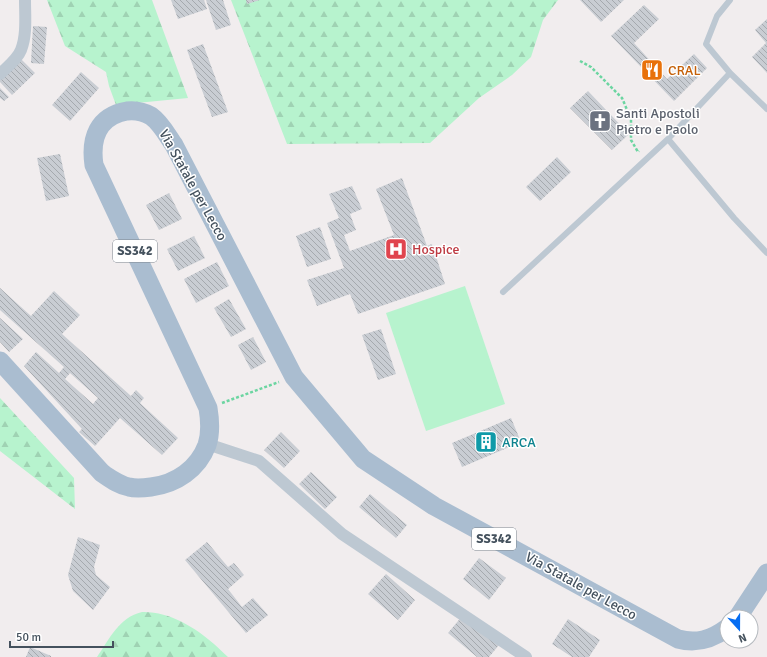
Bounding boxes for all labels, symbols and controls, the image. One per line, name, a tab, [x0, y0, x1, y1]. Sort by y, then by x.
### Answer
restaurant icon: CRAL	[639, 57, 665, 83]
place label: CRAL	[668, 62, 701, 79]
place label: Santi Apostoli Pietro e Paolo	[616, 105, 700, 138]
church icon: Santi Apostoli Pietro e Paolo	[587, 108, 613, 134]
street label: Via Statale per Lecco	[155, 126, 231, 244]
hospital icon: Hospice	[383, 236, 409, 262]
road number: SS342	[113, 240, 157, 262]
place label: Hospice	[412, 241, 460, 258]
building icon: ARCA	[473, 429, 499, 455]
place label: ARCA	[502, 434, 536, 451]
road number: SS342	[472, 528, 516, 550]
street label: Via Statale per Lecco	[522, 548, 640, 624]
north arrow	[719, 609, 759, 649]
scale bar	[10, 623, 113, 649]
text: 50 m	[16, 630, 41, 645]
text: N	[737, 630, 748, 645]

